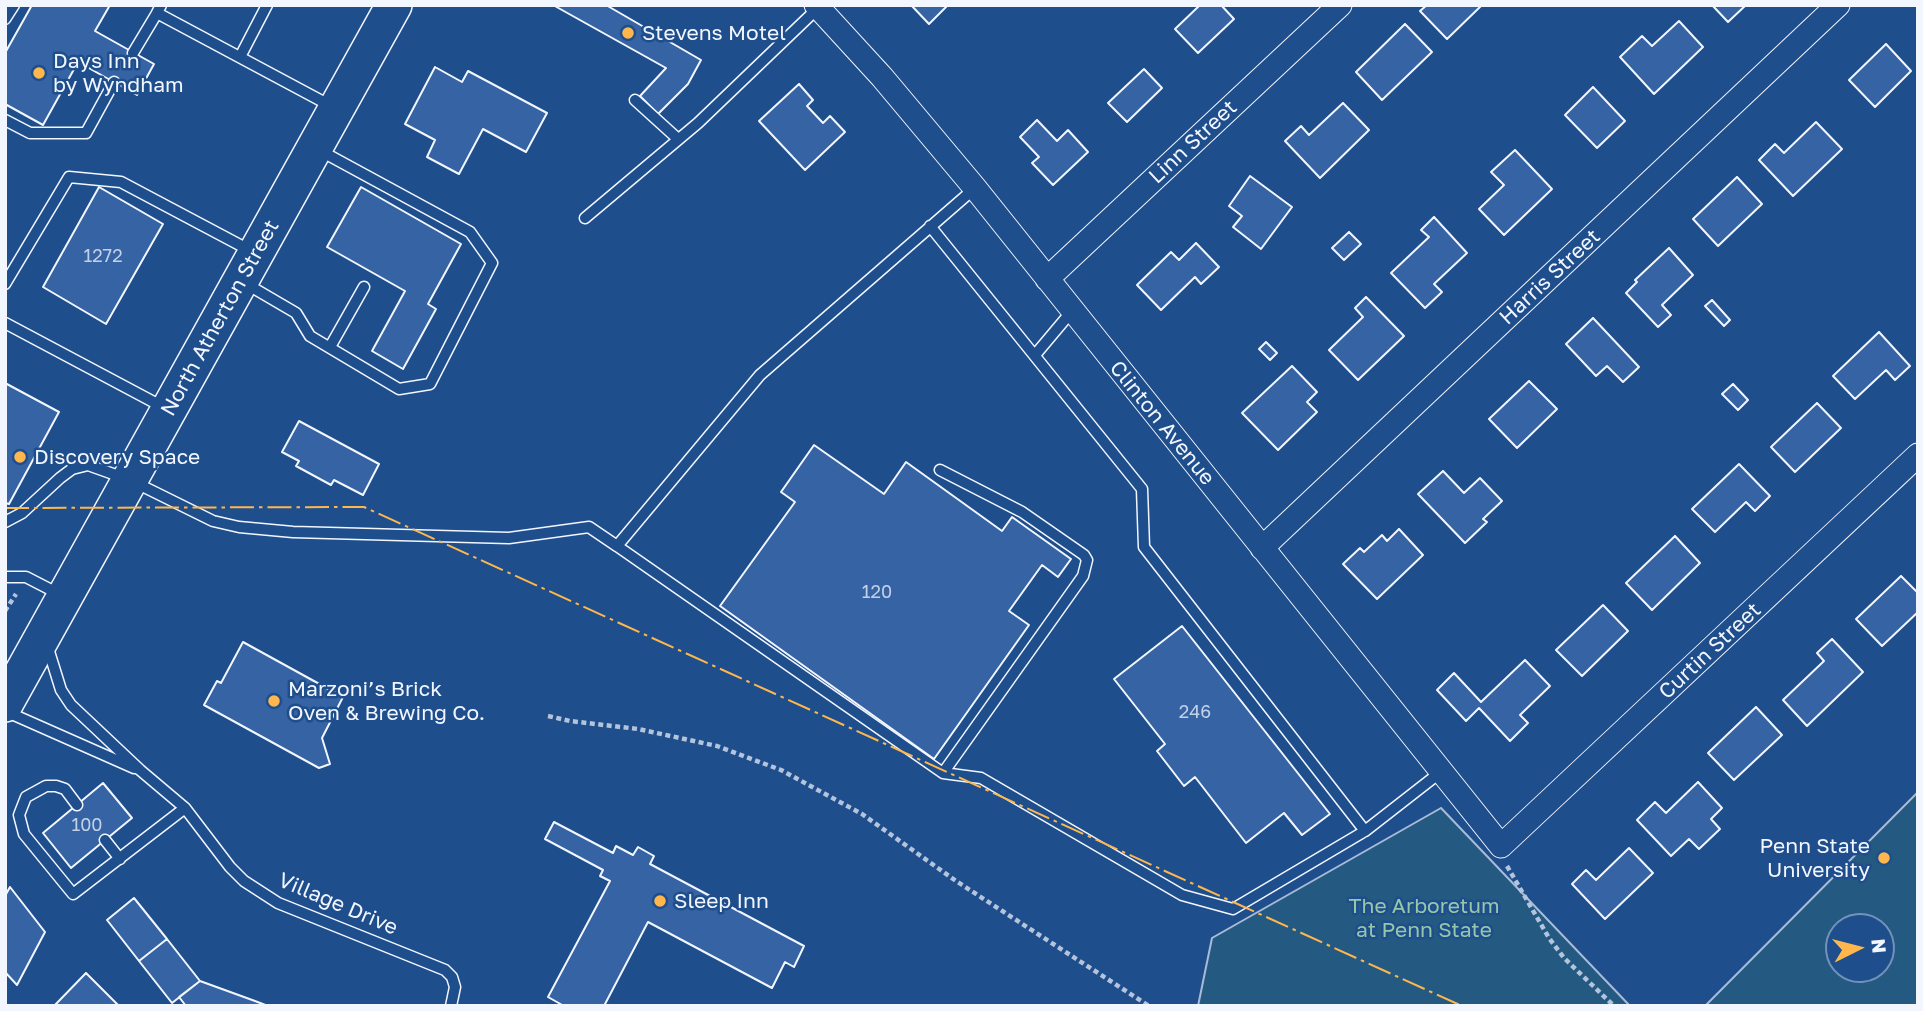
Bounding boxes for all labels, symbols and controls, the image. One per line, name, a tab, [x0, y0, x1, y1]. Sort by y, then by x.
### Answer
place label: Stevens Motel	[642, 20, 786, 46]
marker: Stevens Motel	[620, 25, 636, 41]
place label: Days Inn by Wyndham	[53, 48, 184, 98]
marker: Days Inn by Wyndham	[31, 65, 47, 81]
street label: Linn Street	[1144, 95, 1242, 189]
street label: North Atherton Street	[156, 216, 284, 420]
street label: Harris Street	[1494, 224, 1606, 330]
house number: 1272	[83, 245, 123, 267]
street label: Clinton Avenue	[1104, 356, 1220, 490]
place label: Discovery Space	[34, 444, 200, 470]
marker: Discovery Space	[12, 449, 28, 465]
house number: 120	[862, 581, 892, 603]
street label: Curtin Street	[1654, 597, 1766, 705]
place label: Marzoni’s Brick Oven & Brewing Co.	[288, 676, 485, 726]
marker: Marzoni’s Brick Oven & Brewing Co.	[266, 693, 282, 709]
house number: 246	[1179, 701, 1211, 723]
house number: 100	[71, 814, 103, 836]
place label: Penn State University	[1760, 833, 1870, 883]
marker: Penn State University	[1876, 850, 1892, 866]
street label: Village Drive	[274, 868, 402, 940]
place label: Sleep Inn	[674, 888, 769, 914]
marker: Sleep Inn	[652, 893, 668, 909]
park label: The Arboretum at Penn State	[1349, 893, 1499, 943]
north arrow	[1825, 913, 1895, 983]
text: N	[1867, 938, 1892, 954]

